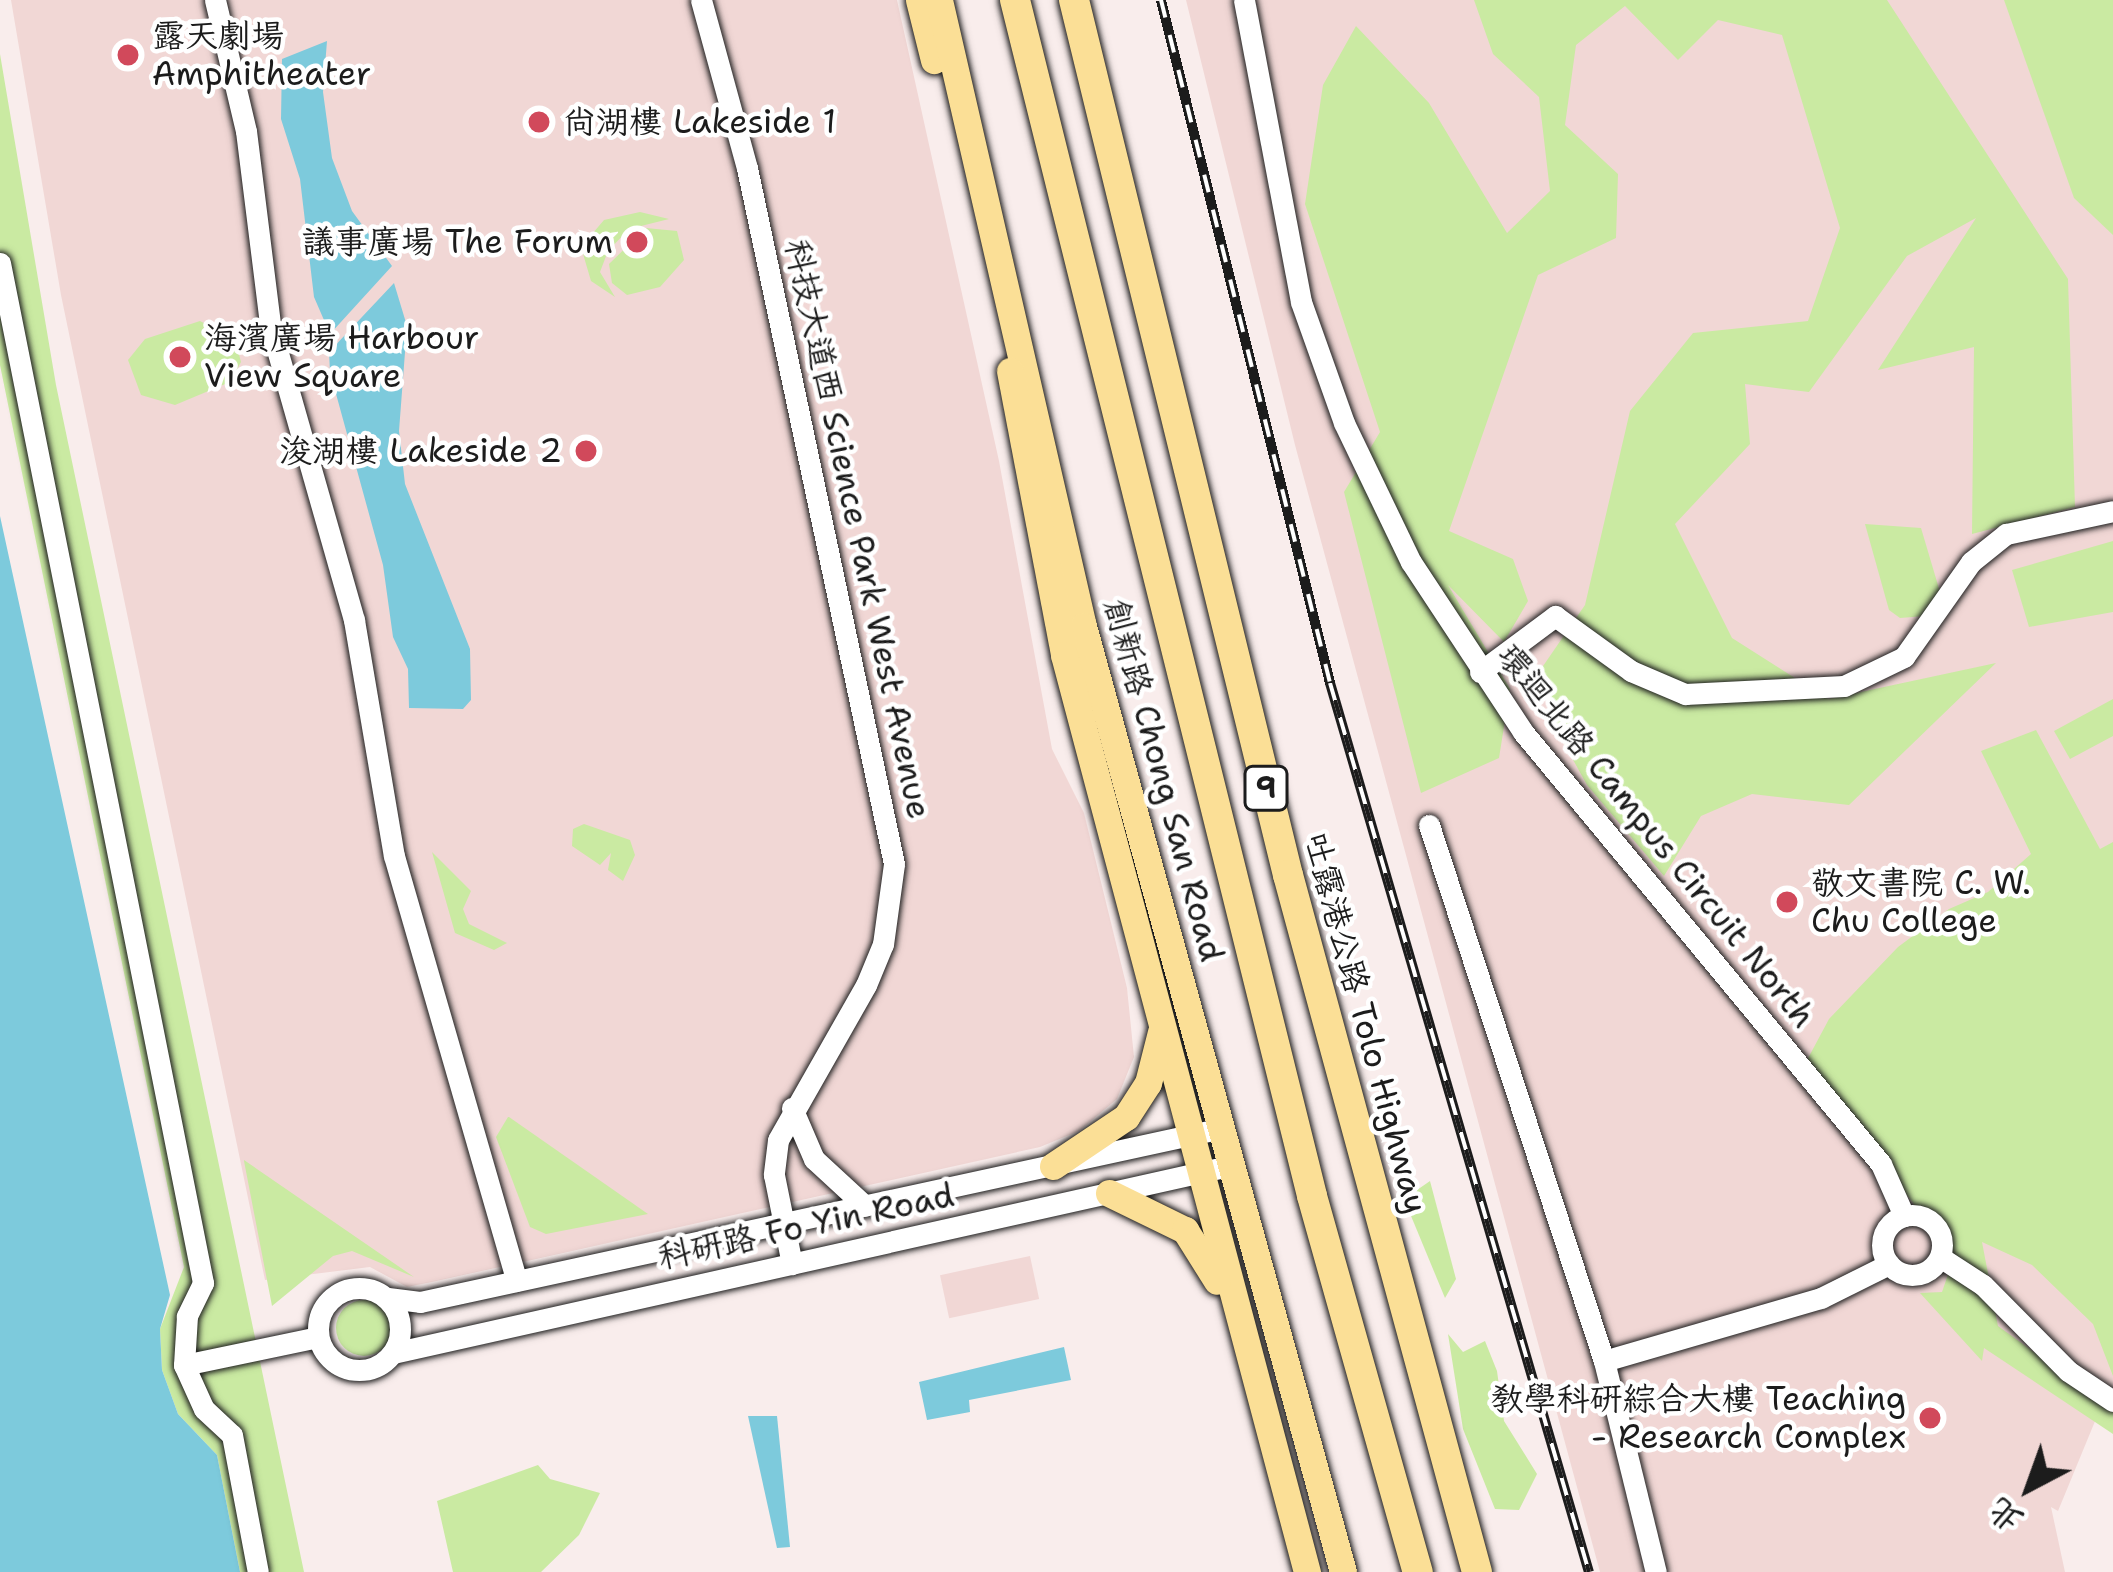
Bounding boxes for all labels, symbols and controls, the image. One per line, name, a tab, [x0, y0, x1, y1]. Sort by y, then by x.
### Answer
place label: 露天劇場 Amphitheater	[152, 16, 371, 94]
marker: 露天劇場 Amphitheater	[115, 42, 141, 68]
place label: 尚湖樓 Lakeside 1	[563, 102, 836, 142]
marker: 尚湖樓 Lakeside 1	[526, 109, 552, 135]
place label: 議事廣場 The Forum	[302, 222, 613, 262]
marker: 議事廣場 The Forum	[624, 229, 650, 255]
street label: 科技大道西 Science Park West Avenue	[777, 236, 939, 822]
place label: 海濱廣場 Harbour View Square	[204, 318, 480, 396]
marker: 海濱廣場 Harbour View Square	[167, 344, 193, 370]
place label: 浚湖樓 Lakeside 2	[279, 431, 562, 471]
marker: 浚湖樓 Lakeside 2	[573, 438, 599, 464]
street label: 創新路 Chong San Road	[1096, 594, 1232, 966]
street label: 環迴北路 Campus Circuit North	[1489, 636, 1823, 1036]
road number: 9	[1242, 764, 1290, 812]
street label: 吐露港公路 Tolo Highway	[1296, 828, 1436, 1218]
place label: 敬文書院 C. W. Chu College	[1811, 863, 2031, 941]
marker: 敬文書院 C. W. Chu College	[1774, 889, 1800, 915]
street label: 科研路 Fo Yin Road	[654, 1175, 958, 1277]
place label: 教學科研綜合大樓 Teaching - Research Complex	[1490, 1379, 1906, 1457]
marker: 教學科研綜合大樓 Teaching - Research Complex	[1917, 1405, 1943, 1431]
north arrow	[1969, 1428, 2089, 1548]
text: 北	[1978, 1488, 2032, 1543]

